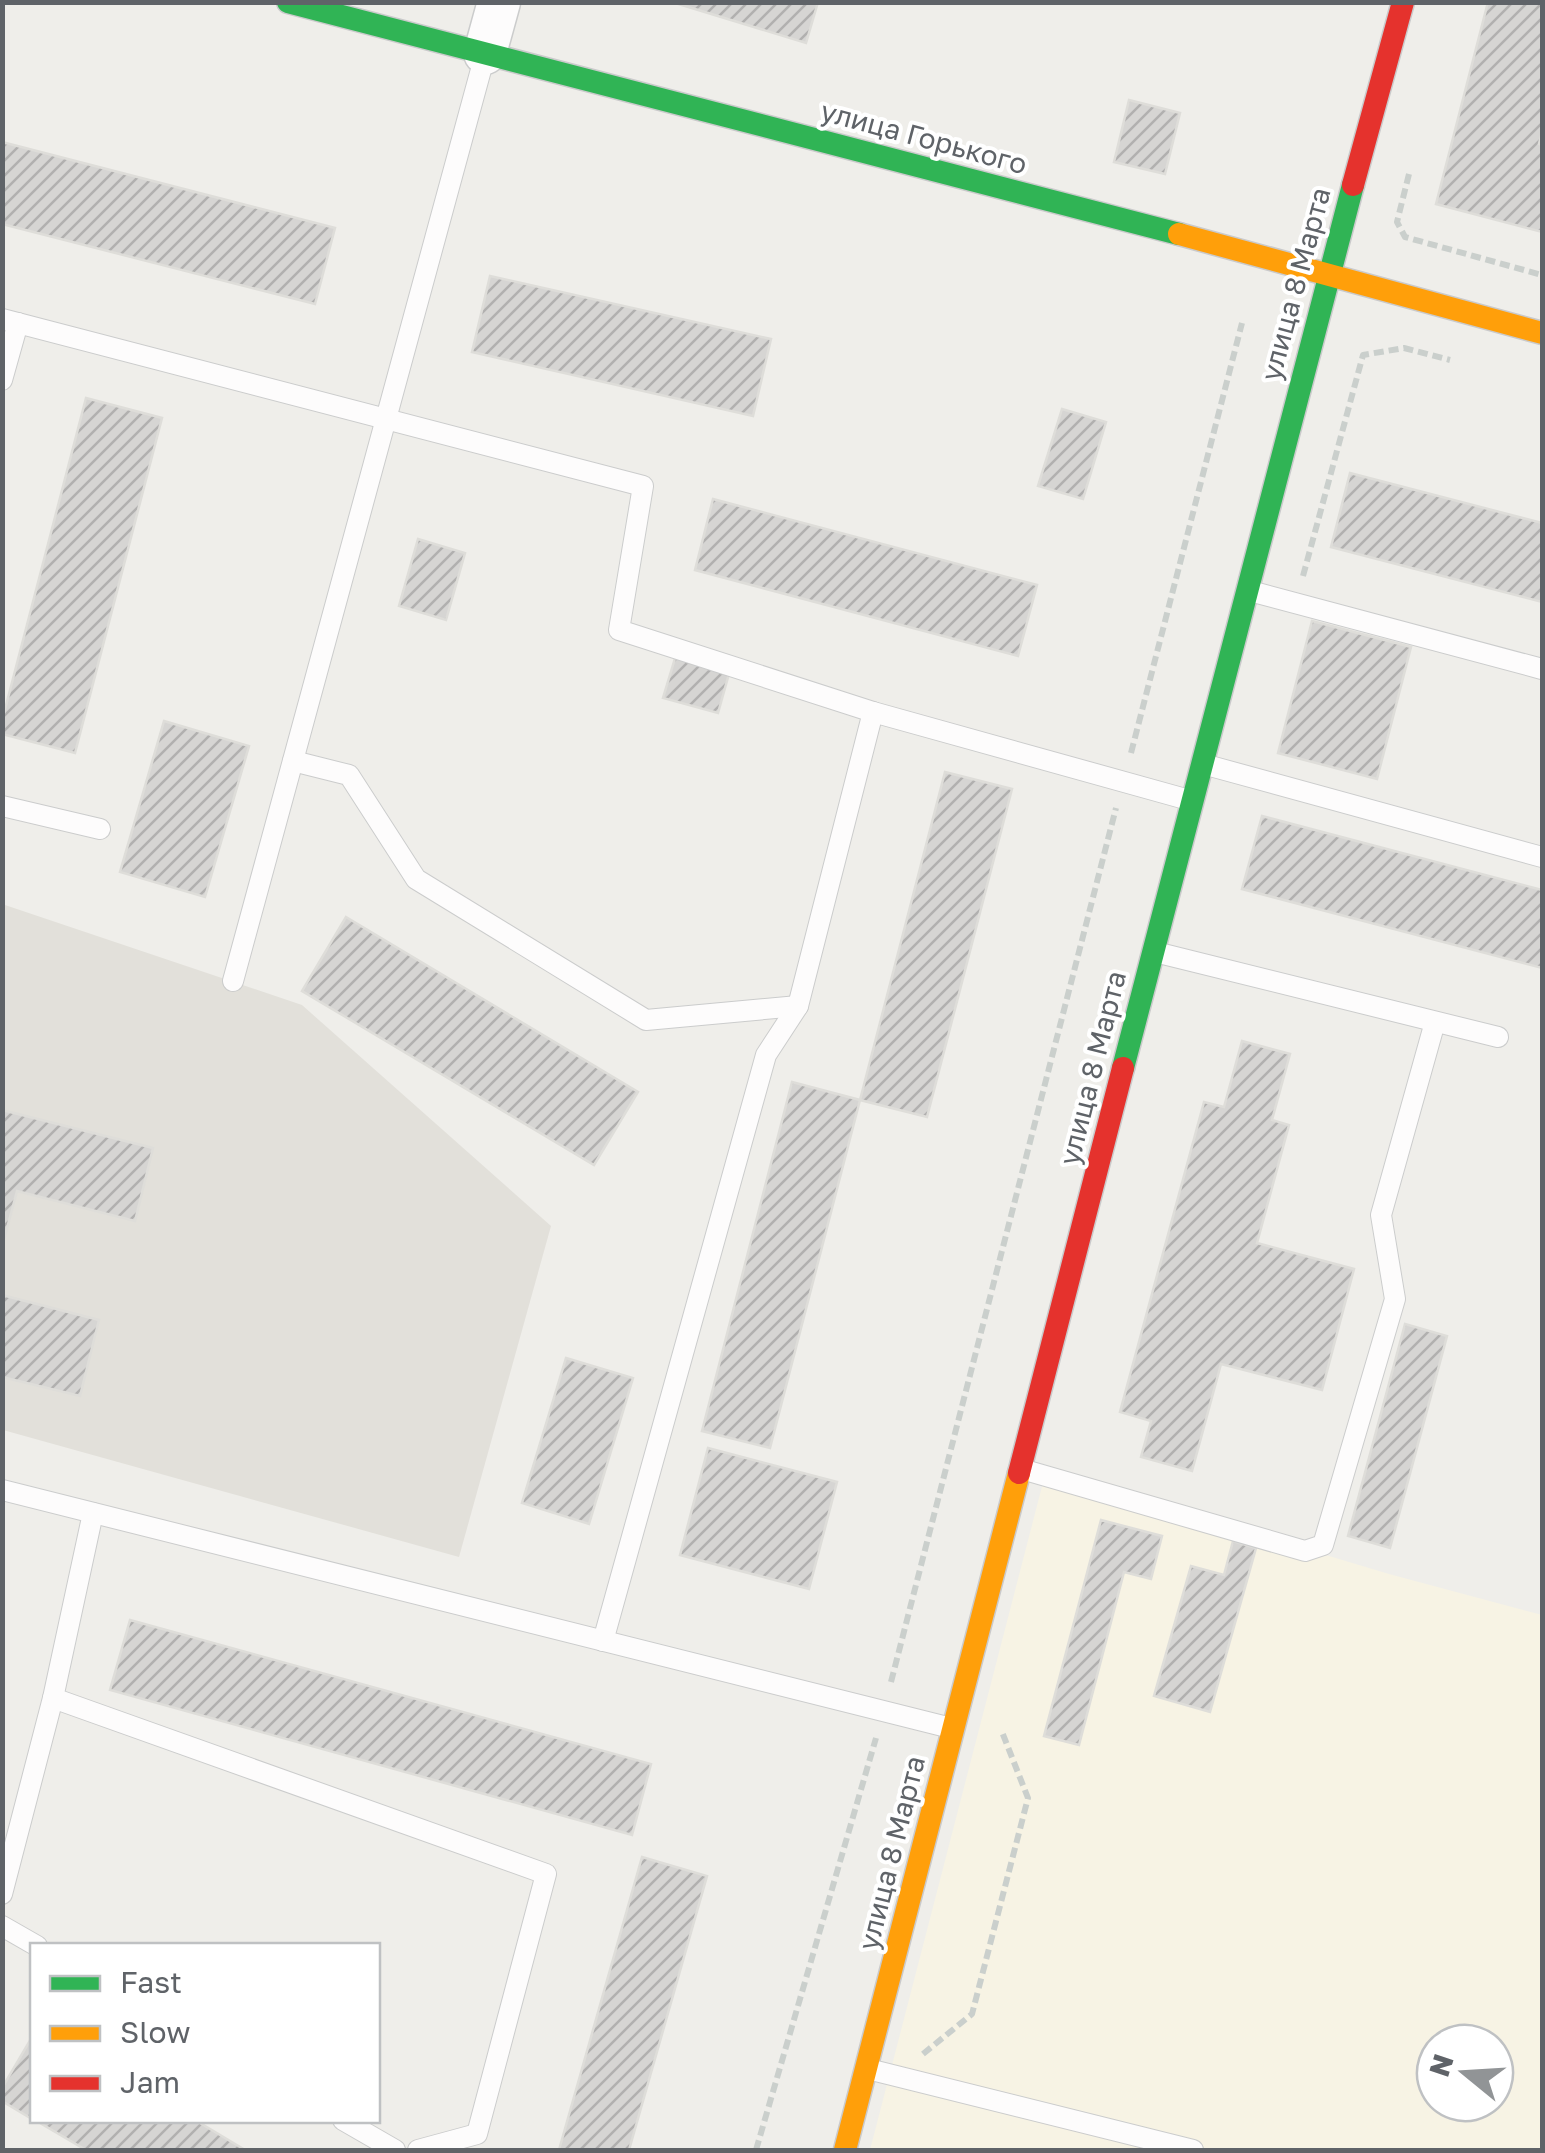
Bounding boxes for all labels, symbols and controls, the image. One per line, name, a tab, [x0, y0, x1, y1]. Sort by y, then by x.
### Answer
street label: улица Горького	[817, 94, 1031, 180]
street label: улица 8 Марта	[1253, 184, 1337, 384]
street label: улица 8 Марта	[1052, 967, 1132, 1169]
street label: улица 8 Марта	[851, 1752, 931, 1954]
legend	[30, 1943, 380, 2123]
text: Fast	[120, 1964, 182, 2000]
text: Slow	[120, 2014, 191, 2050]
north arrow	[1415, 2023, 1515, 2123]
text: N	[1422, 2050, 1460, 2080]
text: Jam	[120, 2064, 180, 2100]

